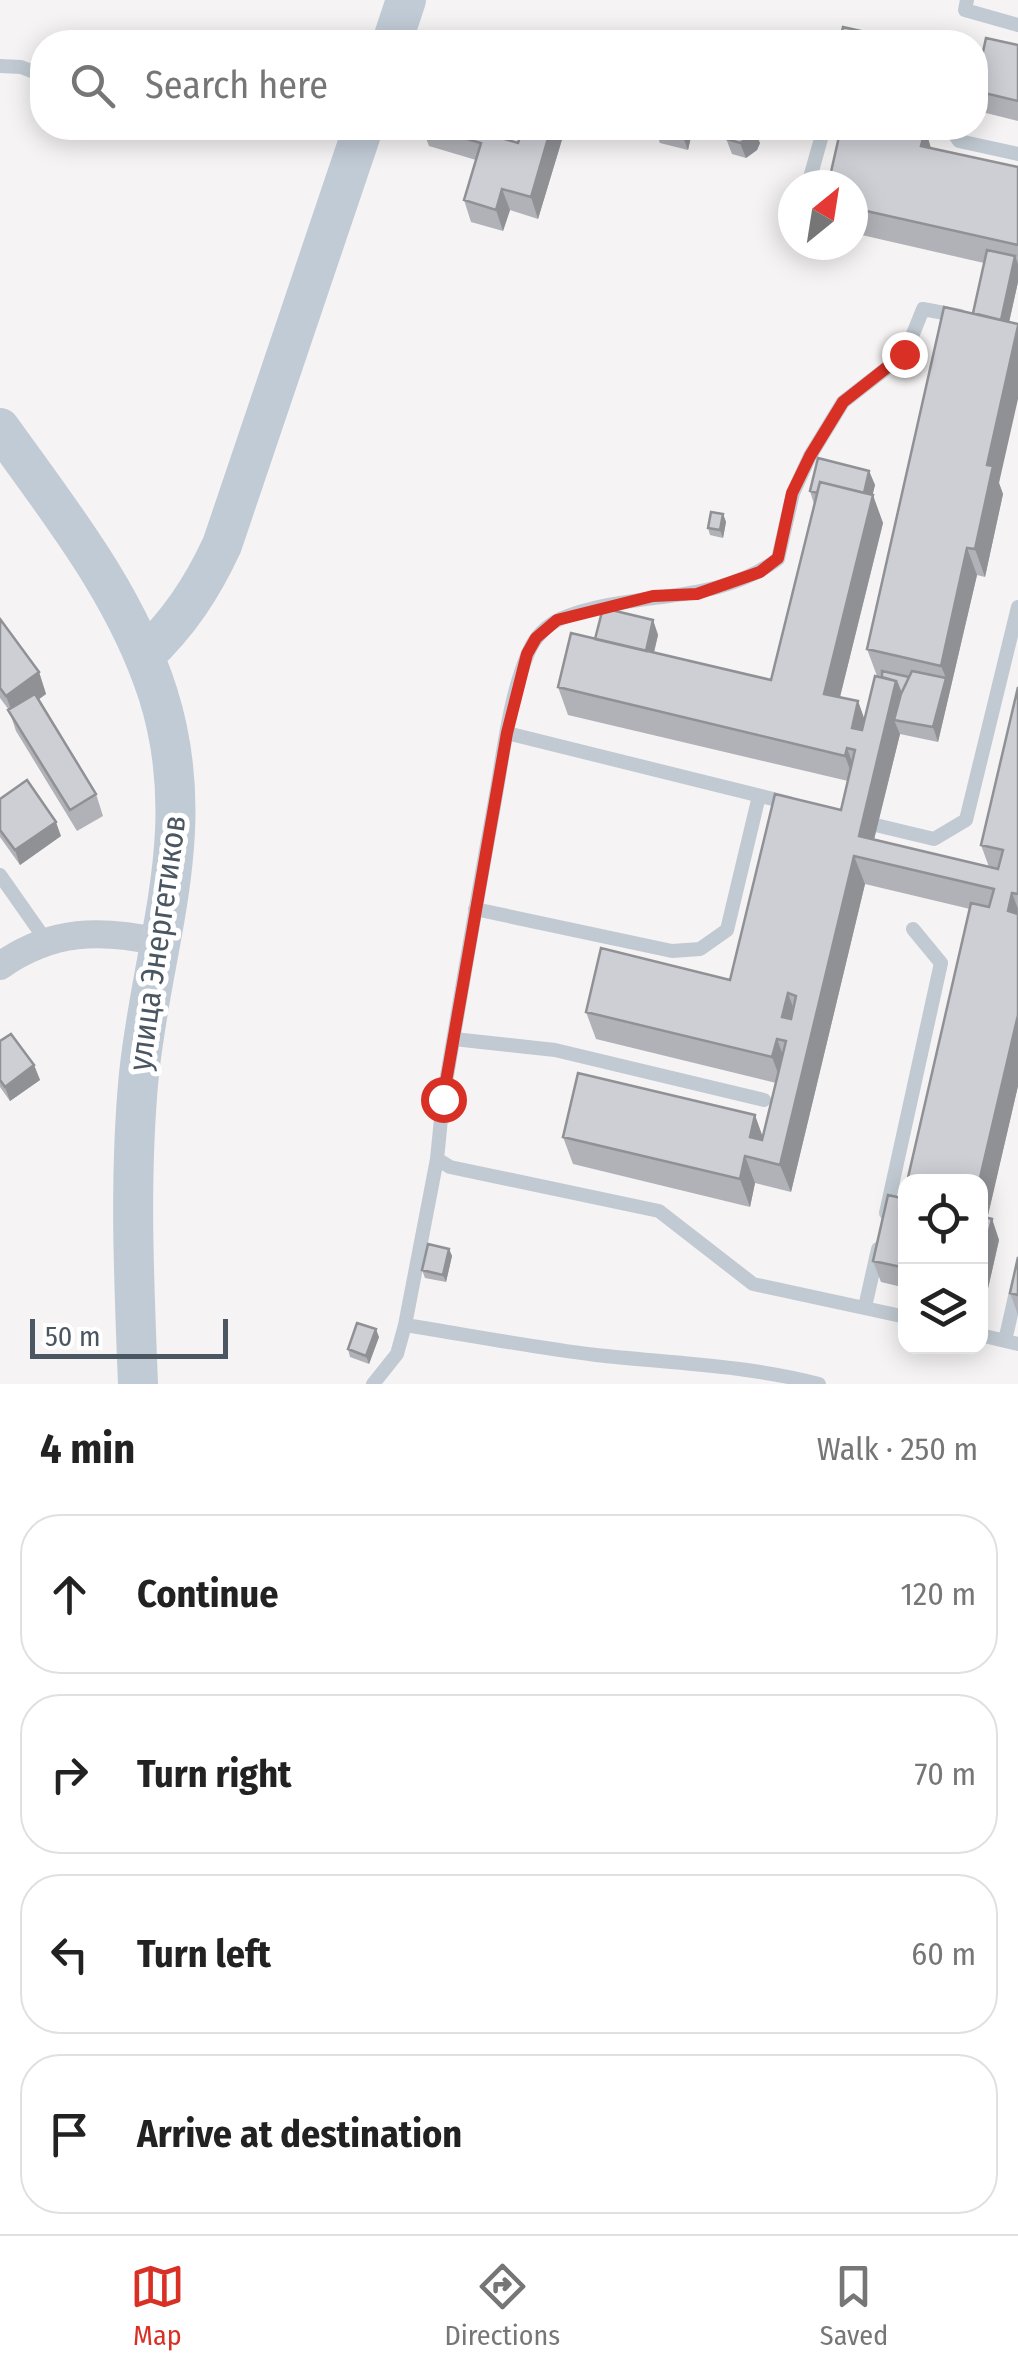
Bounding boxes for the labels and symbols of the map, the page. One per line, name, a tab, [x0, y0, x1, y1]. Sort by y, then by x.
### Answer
north arrow	[778, 170, 868, 260]
route end	[882, 332, 928, 378]
street label: улица Энергетиков	[120, 813, 194, 1073]
route start	[421, 1077, 467, 1123]
scale bar	[30, 1314, 228, 1358]

